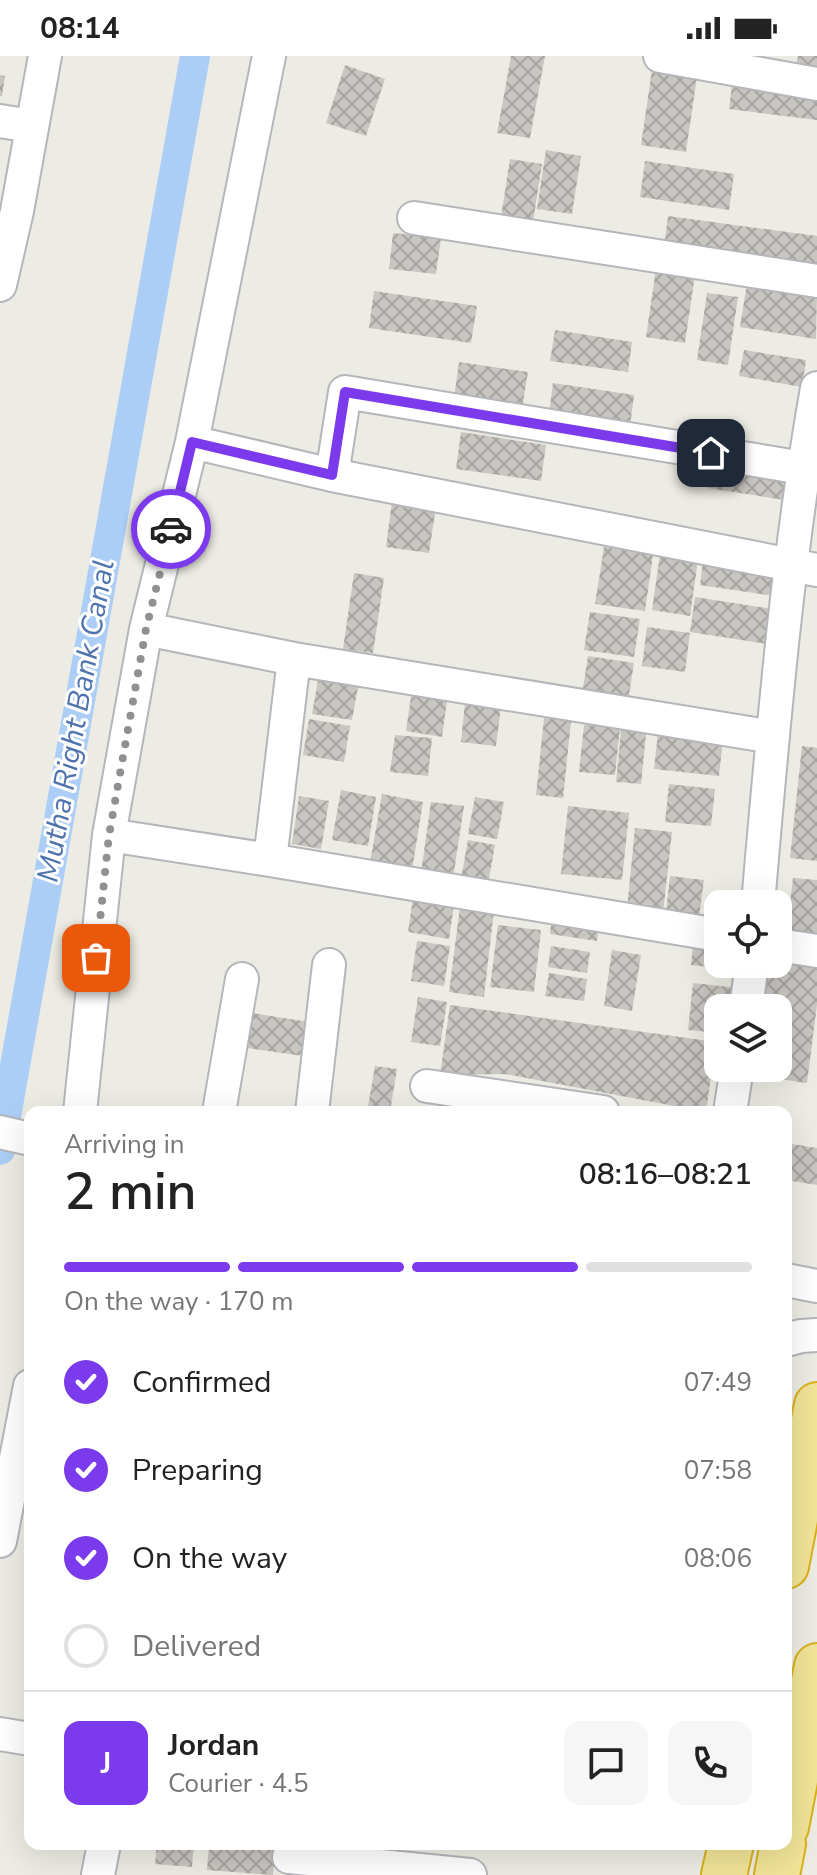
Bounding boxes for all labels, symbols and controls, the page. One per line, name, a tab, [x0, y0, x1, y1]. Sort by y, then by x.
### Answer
text: 08:14	[40, 8, 119, 49]
pin	[677, 419, 745, 487]
icon: home	[689, 431, 733, 475]
courier	[131, 489, 211, 569]
icon: car	[149, 507, 193, 551]
water label: Mutha Right Bank Canal	[27, 557, 125, 885]
map controls	[704, 890, 792, 1082]
button: locate	[704, 890, 792, 978]
pin	[62, 924, 130, 992]
icon: bag	[74, 936, 118, 980]
button: layers	[704, 994, 792, 1082]
text: Arriving in	[64, 1127, 185, 1162]
text: 08:16–08:21	[579, 1154, 752, 1195]
text: 2 min	[64, 1156, 197, 1227]
text: On the way · 170 m	[64, 1284, 293, 1319]
icon: check	[64, 1360, 108, 1404]
text: Confirmed	[132, 1362, 272, 1403]
text: 07:49	[684, 1365, 752, 1400]
icon: check	[64, 1448, 108, 1492]
text: Preparing	[132, 1450, 263, 1491]
text: 07:58	[684, 1453, 752, 1488]
icon: check	[64, 1536, 108, 1580]
text: On the way	[132, 1538, 287, 1579]
text: 08:06	[684, 1541, 752, 1576]
text: Delivered	[132, 1626, 261, 1667]
button: chat	[564, 1721, 648, 1805]
button: phone	[668, 1721, 752, 1805]
text: Jordan	[168, 1725, 259, 1766]
text: J	[101, 1743, 111, 1784]
text: Courier · 4.5	[168, 1766, 309, 1801]

